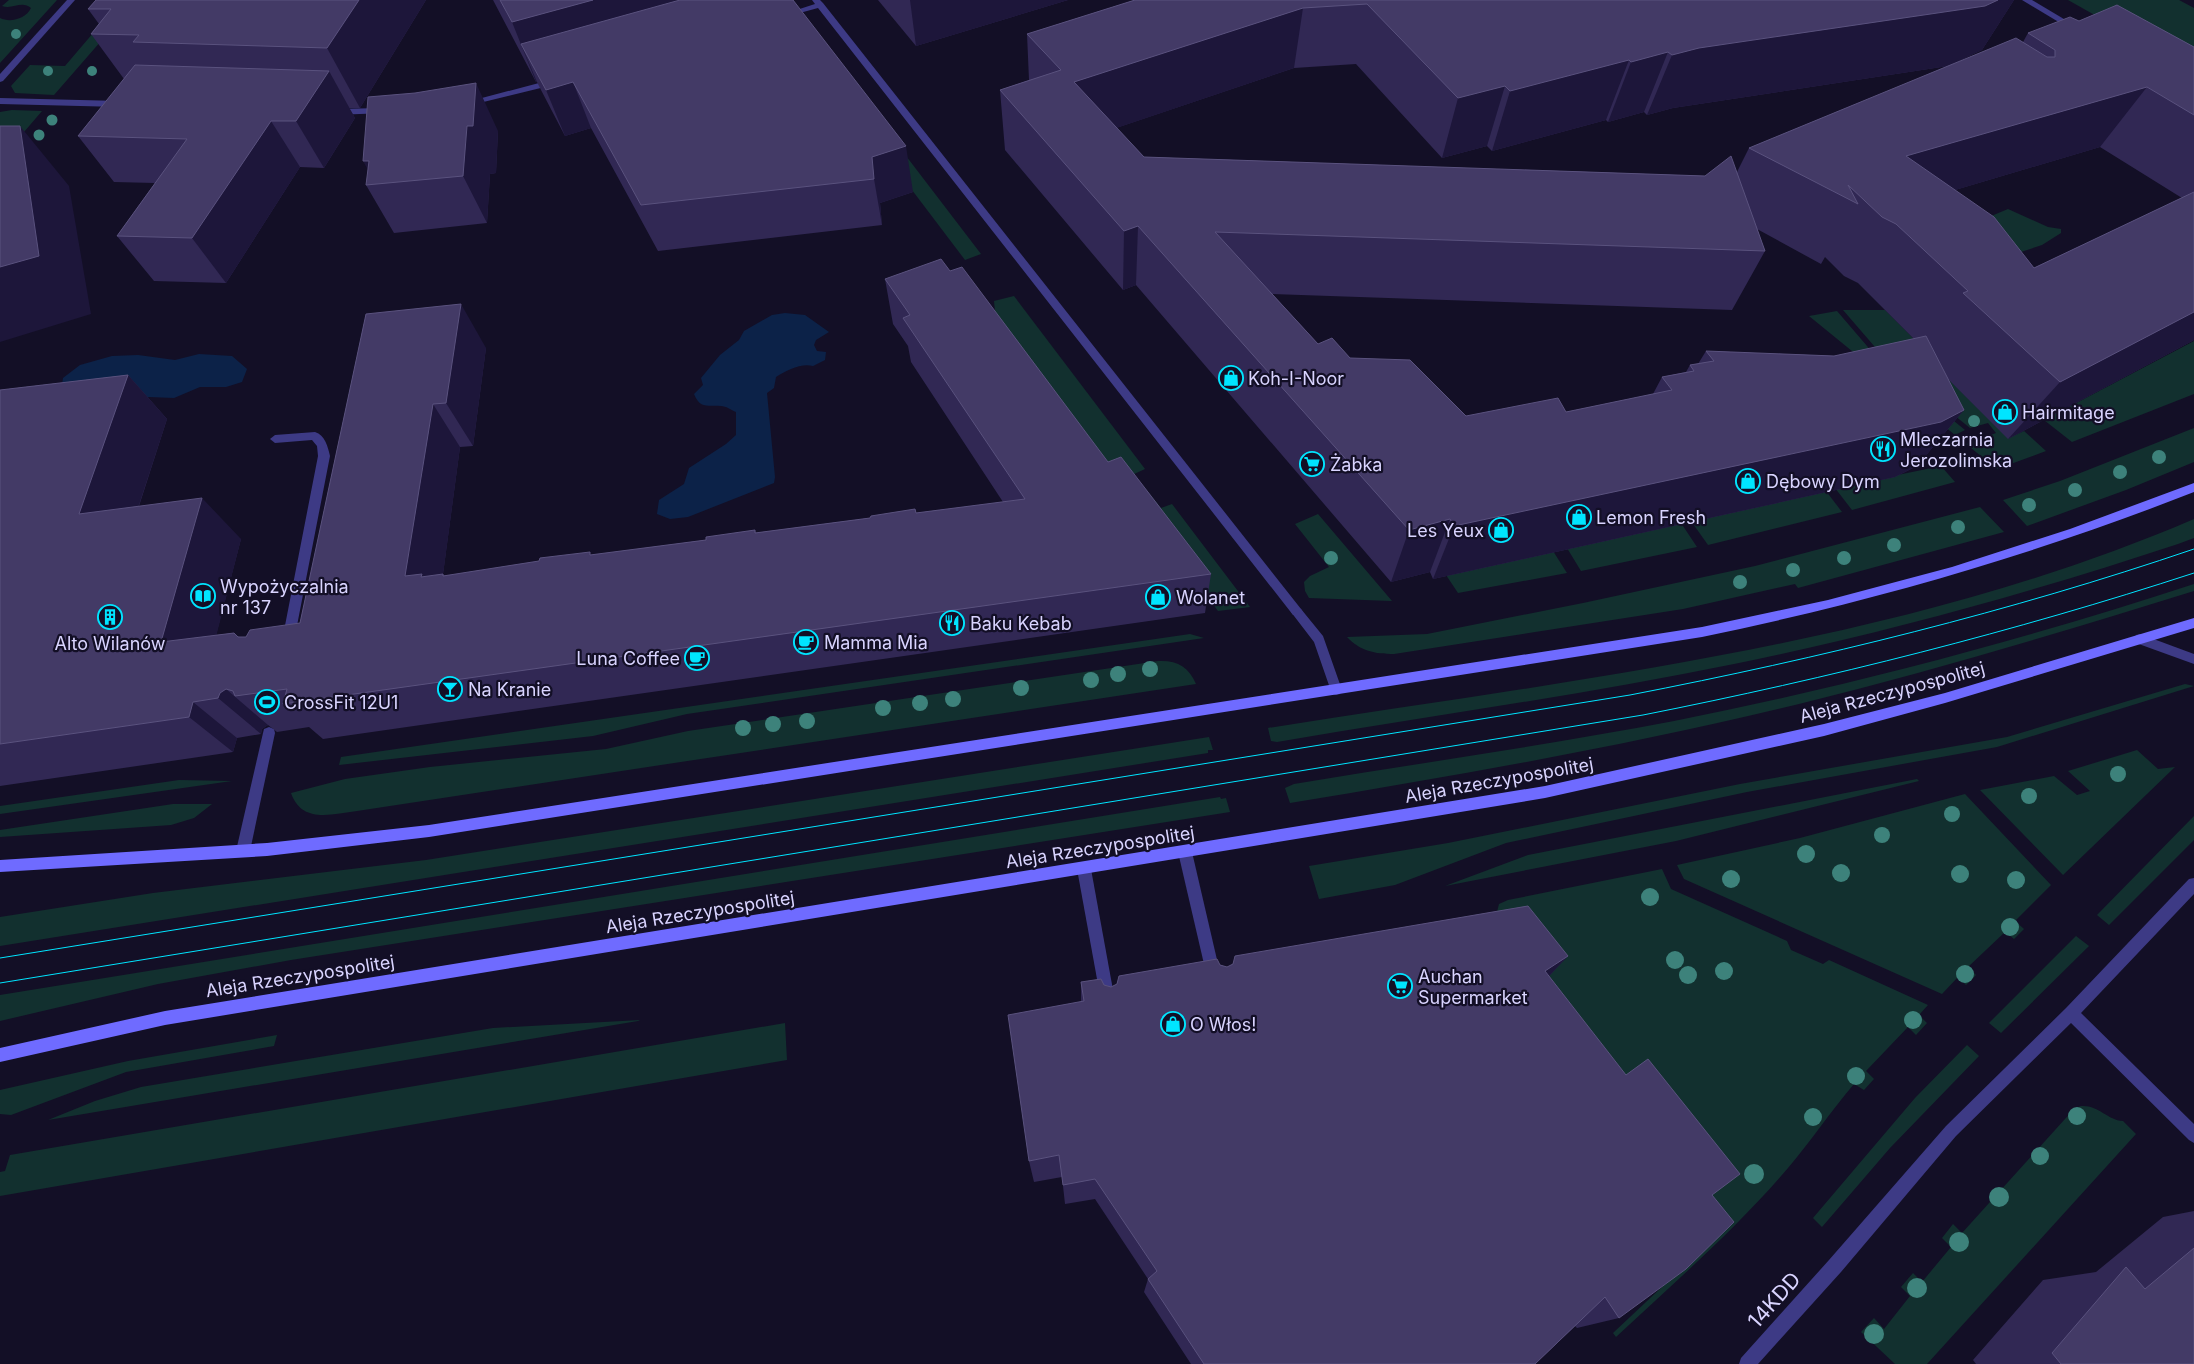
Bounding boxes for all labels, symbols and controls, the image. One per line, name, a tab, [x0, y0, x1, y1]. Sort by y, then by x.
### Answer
shop icon: Koh-I-Noor	[1218, 365, 1244, 391]
place label: Koh-I-Noor	[1248, 368, 1344, 389]
shop icon: Hairmitage	[1992, 399, 2018, 425]
place label: Hairmitage	[2022, 402, 2115, 423]
place label: Mleczarnia Jerozolimska	[1900, 429, 2012, 471]
restaurant icon: Mleczarnia Jerozolimska	[1870, 436, 1896, 462]
supermarket icon: Żabka	[1299, 451, 1325, 477]
place label: Żabka	[1330, 453, 1382, 475]
shop icon: Dębowy Dym	[1735, 468, 1761, 494]
place label: Dębowy Dym	[1766, 471, 1880, 492]
shop icon: Lemon Fresh	[1566, 504, 1592, 530]
place label: Lemon Fresh	[1596, 507, 1706, 528]
shop icon: Les Yeux	[1488, 517, 1514, 543]
place label: Les Yeux	[1407, 520, 1484, 541]
place label: Wypożyczalnia nr 137	[220, 576, 349, 618]
library icon: Wypożyczalnia nr 137	[190, 583, 216, 609]
shop icon: Wolanet	[1145, 584, 1171, 610]
place label: Wolanet	[1176, 587, 1245, 608]
building icon: Alto Wilanów	[97, 604, 123, 630]
restaurant icon: Baku Kebab	[939, 610, 965, 636]
place label: Baku Kebab	[970, 613, 1072, 634]
cafe icon: Mamma Mia	[793, 629, 819, 655]
place label: Mamma Mia	[824, 632, 928, 653]
place label: Alto Wilanów	[54, 633, 166, 654]
cafe icon: Luna Coffee	[684, 645, 710, 671]
place label: Luna Coffee	[576, 648, 680, 669]
street label: Aleja Rzeczypospolitej	[1797, 657, 1987, 727]
bar icon: Na Kranie	[437, 676, 463, 702]
place label: Na Kranie	[468, 679, 551, 700]
sports icon: CrossFit 12U1	[254, 689, 280, 715]
place label: CrossFit 12U1	[284, 692, 398, 713]
street label: Aleja Rzeczypospolitej	[1403, 753, 1595, 807]
street label: Aleja Rzeczypospolitej	[1004, 822, 1196, 872]
street label: Aleja Rzeczypospolitej	[604, 887, 796, 937]
street label: Aleja Rzeczypospolitej	[204, 951, 396, 1001]
place label: Auchan Supermarket	[1418, 966, 1528, 1008]
supermarket icon: Auchan Supermarket	[1387, 973, 1413, 999]
shop icon: O Włos!	[1160, 1011, 1186, 1037]
place label: O Włos!	[1190, 1014, 1256, 1035]
street label: 14KDD	[1742, 1267, 1806, 1333]

